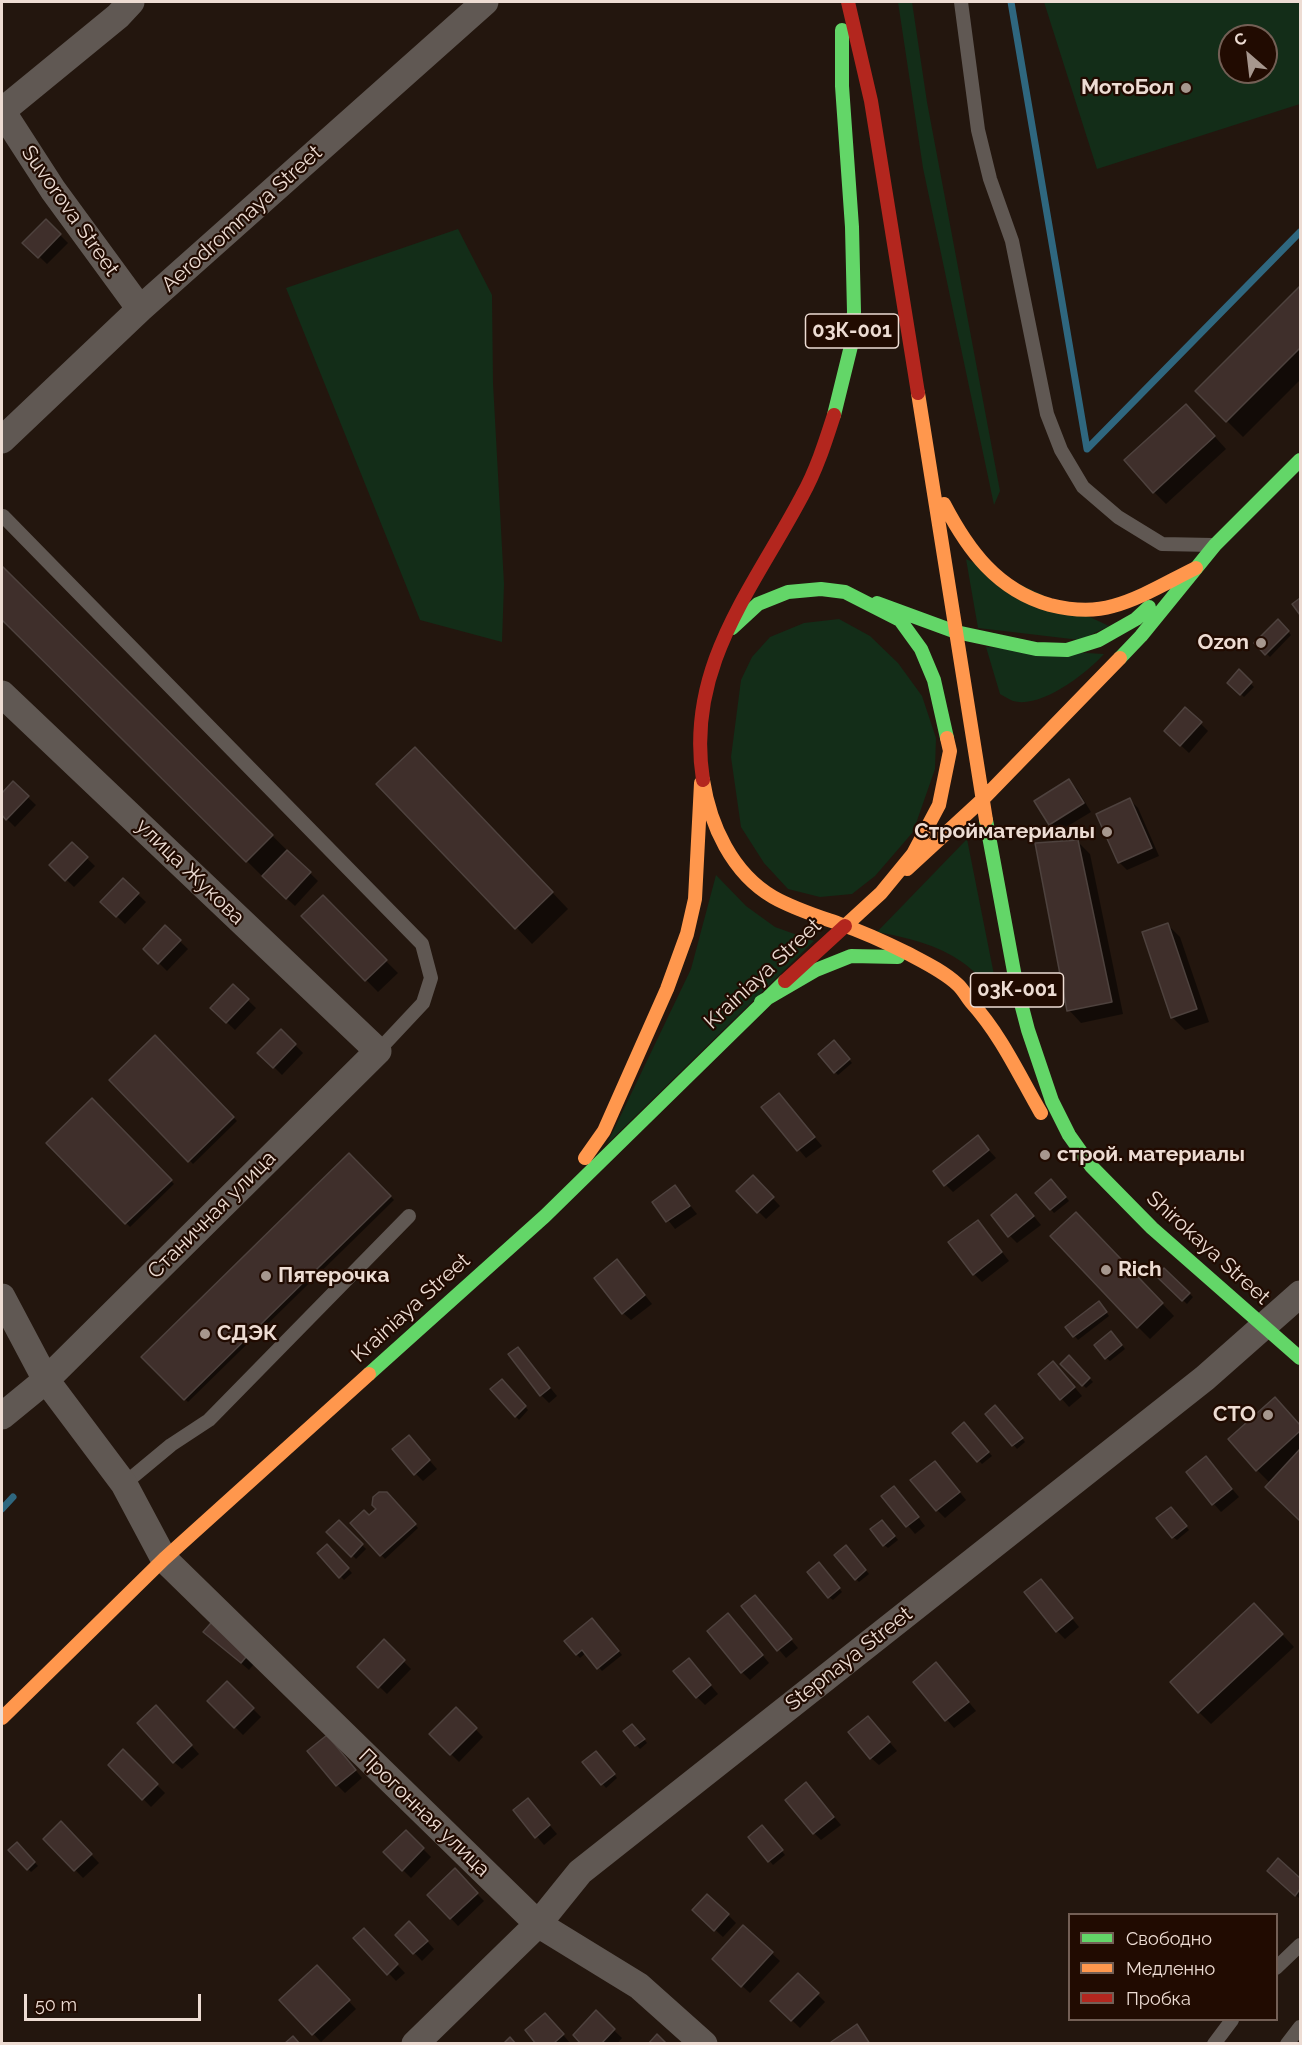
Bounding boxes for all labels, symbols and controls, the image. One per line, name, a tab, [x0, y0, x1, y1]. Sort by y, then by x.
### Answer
north arrow	[1218, 24, 1278, 84]
text: С	[1231, 28, 1250, 50]
place label: МотоБол	[1081, 75, 1174, 101]
marker: МотоБол	[1179, 81, 1193, 95]
street label: Aerodromnaya Street	[157, 140, 327, 298]
street label: Suvorova Street	[16, 141, 124, 281]
road number: 03К-001	[806, 314, 898, 348]
place label: Ozon	[1198, 630, 1249, 656]
marker: Ozon	[1254, 636, 1268, 650]
street label: улица Жукова	[130, 814, 250, 930]
place label: Стройматериалы	[914, 819, 1095, 845]
marker: Стройматериалы	[1100, 825, 1114, 839]
street label: Krainiaya Street	[699, 913, 827, 1035]
road number: 03К-001	[970, 973, 1064, 1007]
place label: строй. материалы	[1057, 1142, 1245, 1168]
street label: Станичная улица	[143, 1146, 281, 1284]
marker: строй. материалы	[1038, 1148, 1052, 1162]
street label: Shirokaya Street	[1141, 1186, 1275, 1310]
street label: Krainiaya Street	[346, 1248, 476, 1368]
place label: Rich	[1118, 1257, 1162, 1283]
place label: Пятерочка	[278, 1263, 390, 1289]
marker: Rich	[1099, 1263, 1113, 1277]
marker: Пятерочка	[259, 1269, 273, 1283]
place label: СДЭК	[217, 1321, 277, 1347]
marker: СДЭК	[198, 1327, 212, 1341]
place label: СТО	[1213, 1402, 1256, 1428]
marker: СТО	[1261, 1408, 1275, 1422]
street label: Stepnaya Street	[781, 1602, 917, 1716]
street label: Прогонная улица	[353, 1744, 495, 1882]
legend	[1068, 1913, 1278, 2021]
text: Свободно	[1126, 1928, 1212, 1949]
text: Медленно	[1126, 1958, 1215, 1979]
scale bar	[27, 1982, 204, 2020]
text: Пробка	[1126, 1988, 1191, 2009]
text: 50 m	[35, 1994, 77, 2015]

